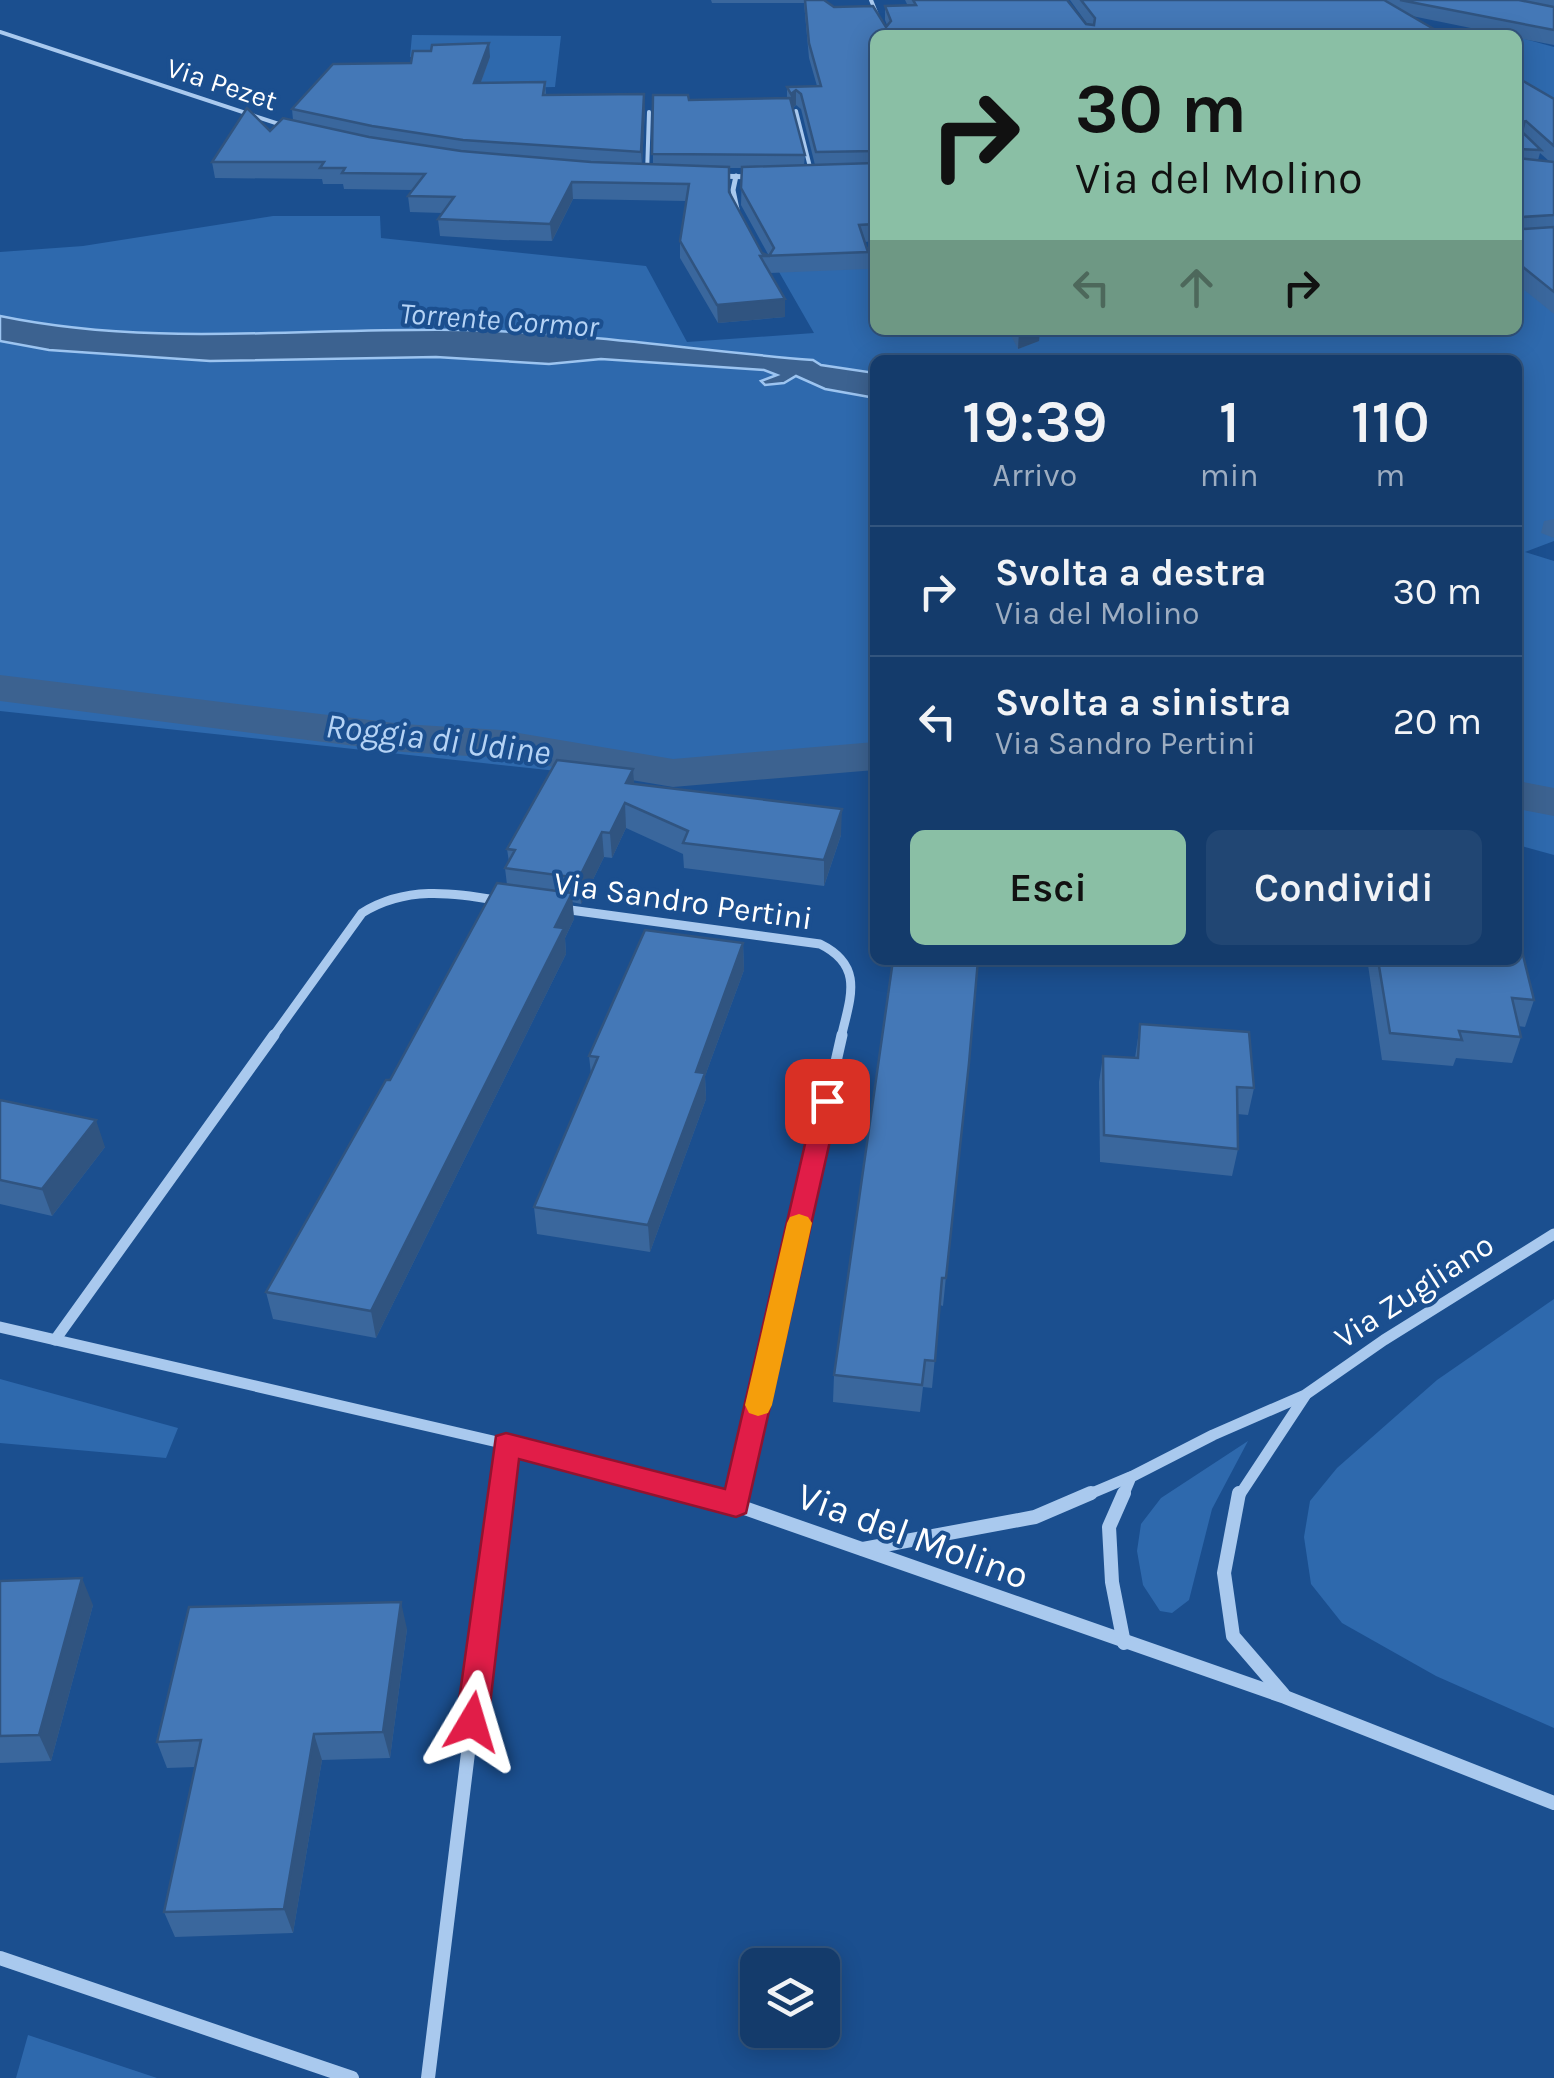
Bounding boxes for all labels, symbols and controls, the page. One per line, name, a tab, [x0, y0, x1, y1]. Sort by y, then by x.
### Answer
street label: Via Pezet	[163, 51, 281, 117]
text: 30 m	[1075, 68, 1247, 150]
icon: right	[910, 70, 1040, 200]
text: Via del Molino	[1075, 152, 1363, 204]
icon: left	[1064, 260, 1119, 315]
icon: ahead	[1169, 260, 1224, 315]
icon: right	[1274, 260, 1329, 315]
water label: Torrente Cormor	[398, 295, 601, 345]
text: 19:39	[962, 387, 1108, 457]
text: 1	[1219, 387, 1240, 457]
text: 110	[1351, 387, 1430, 457]
text: Arrivo	[993, 457, 1077, 494]
text: min	[1200, 457, 1259, 494]
text: m	[1375, 457, 1405, 494]
text: Svolta a destra	[995, 550, 1266, 595]
icon: right	[910, 564, 965, 619]
text: 30 m	[1392, 569, 1482, 614]
text: Via del Molino	[995, 595, 1200, 632]
text: Svolta a sinistra	[995, 680, 1292, 725]
icon: left	[910, 694, 965, 749]
text: 20 m	[1393, 699, 1482, 744]
water label: Roggia di Udine	[323, 705, 553, 773]
text: Via Sandro Pertini	[995, 725, 1256, 762]
button: Esci	[910, 830, 1186, 945]
button: Condividi	[1206, 830, 1482, 945]
street label: Via Sandro Pertini	[551, 865, 815, 937]
pin	[785, 1059, 870, 1144]
icon: arrive	[800, 1074, 855, 1129]
street label: Via Zugliano	[1328, 1226, 1500, 1356]
street label: Via del Molino	[791, 1473, 1035, 1599]
position arrow	[420, 1670, 524, 1774]
map controls	[740, 1948, 840, 2048]
button: layers	[740, 1948, 840, 2048]

